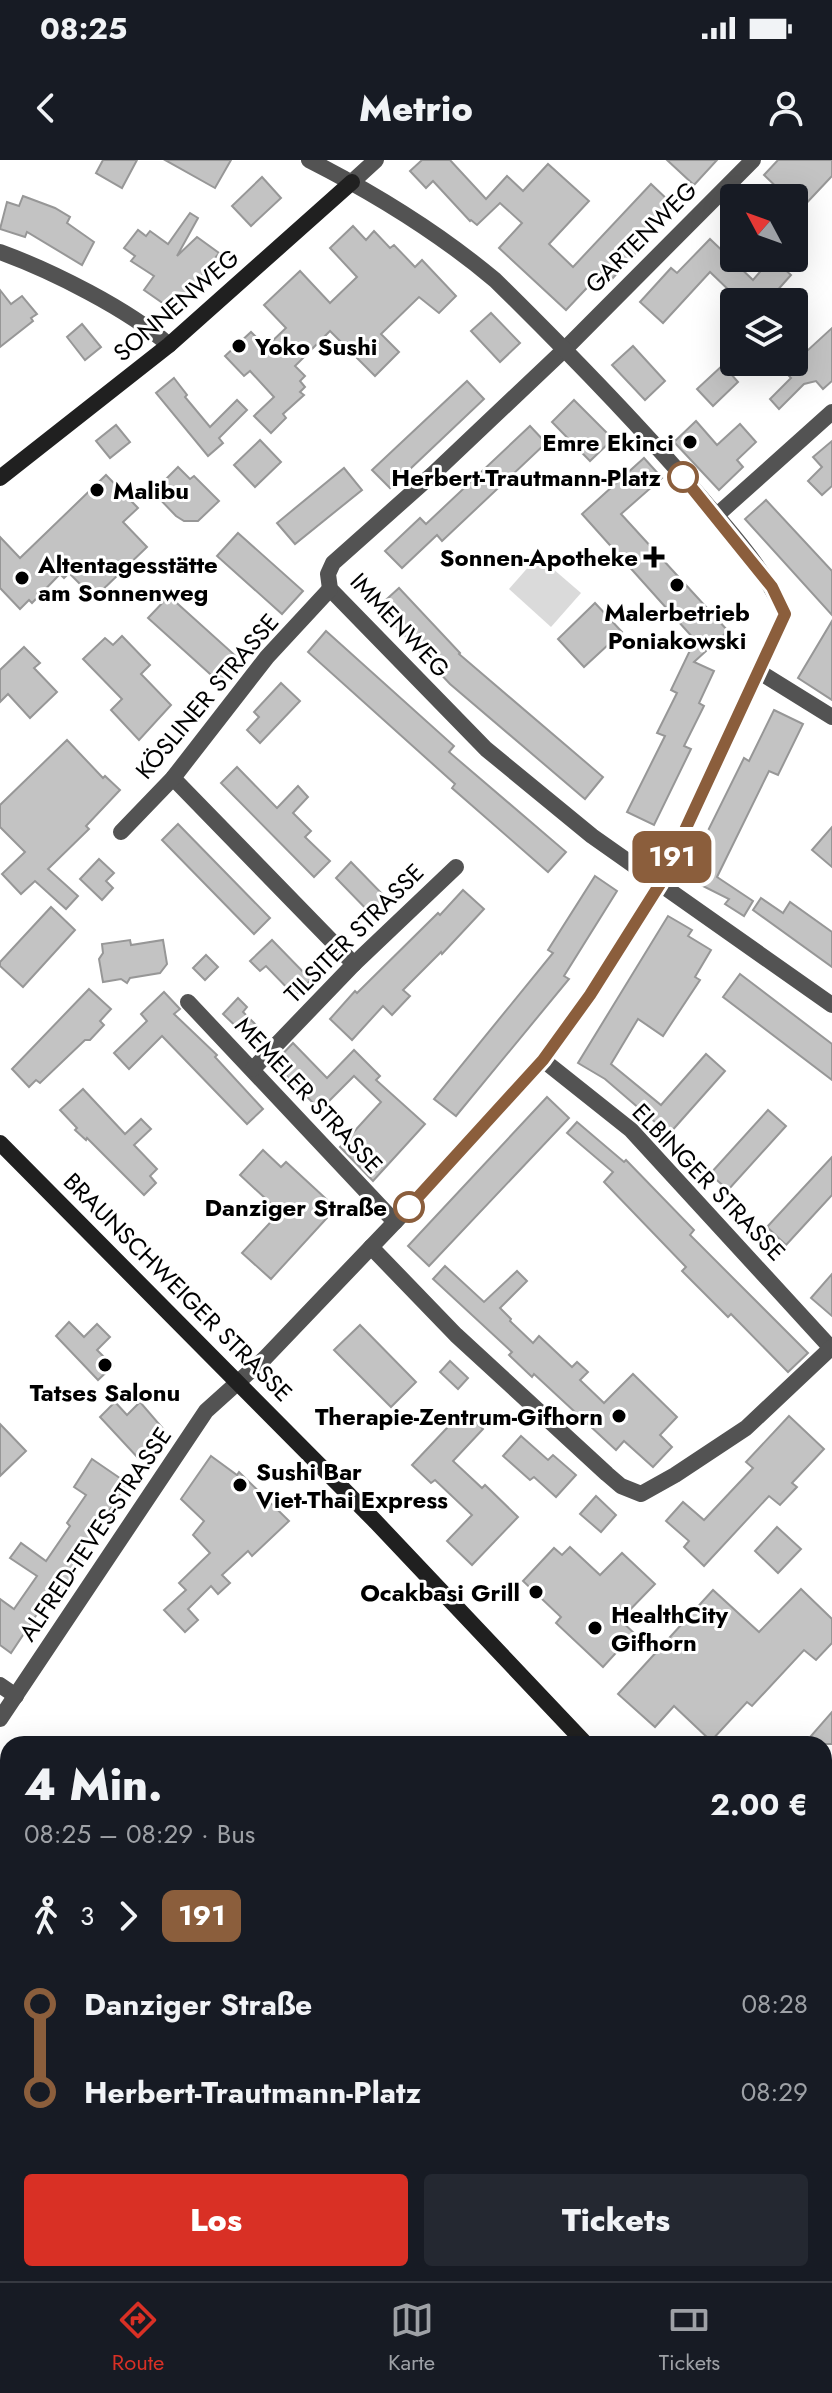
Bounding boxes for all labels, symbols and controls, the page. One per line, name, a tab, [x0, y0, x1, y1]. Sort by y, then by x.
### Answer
text: 08:25	[40, 7, 127, 50]
text: Metrio	[359, 82, 473, 134]
icon: back	[24, 86, 68, 130]
icon: person	[764, 86, 808, 130]
street label: GARTENWEG	[577, 173, 705, 301]
north arrow	[720, 184, 808, 272]
map controls	[720, 184, 808, 376]
street label: SONNENWEG	[105, 240, 247, 370]
button: layers	[720, 288, 808, 376]
place label: Yoko Sushi	[254, 329, 377, 364]
marker: Yoko Sushi	[230, 337, 248, 355]
place label: Emre Ekinci	[542, 425, 674, 460]
marker: Emre Ekinci	[681, 433, 699, 451]
place label: Herbert-Trautmann-Platz	[391, 460, 661, 495]
marker: Herbert-Trautmann-Platz	[668, 462, 698, 492]
place label: Malibu	[113, 473, 189, 508]
marker: Malibu	[88, 481, 106, 499]
place label: Sonnen-Apotheke	[439, 540, 638, 575]
place label: Altentagesstätte am Sonnenweg	[37, 547, 218, 610]
marker: Sonnen-Apotheke	[645, 548, 663, 566]
street label: IMMENWEG	[342, 565, 458, 685]
marker: Altentagesstätte am Sonnenweg	[13, 569, 31, 587]
marker: Malerbetrieb Poniakowski	[668, 576, 686, 594]
place label: Malerbetrieb Poniakowski	[604, 595, 750, 658]
street label: KÖSLINER STRASSE	[127, 606, 287, 786]
line badge: 191	[626, 831, 718, 883]
text: 191	[648, 836, 696, 877]
street label: TILSITER STRASSE	[276, 855, 432, 1011]
street label: MEMELER STRASSE	[227, 1009, 391, 1181]
street label: ELBINGER STRASSE	[624, 1095, 794, 1269]
street label: BRAUNSCHWEIGER STRASSE	[56, 1165, 300, 1409]
place label: Danziger Straße	[204, 1190, 387, 1225]
marker: Danziger Straße	[394, 1192, 424, 1222]
marker: Tatses Salonu	[96, 1356, 114, 1374]
place label: Tatses Salonu	[30, 1375, 180, 1410]
place label: Therapie-Zentrum-Gifhorn	[315, 1399, 603, 1434]
marker: Therapie-Zentrum-Gifhorn	[610, 1407, 628, 1425]
street label: ALFRED-TEVES-STRASSE	[10, 1420, 180, 1648]
place label: Sushi Bar Viet-Thai Express	[255, 1454, 448, 1517]
marker: Sushi Bar Viet-Thai Express	[231, 1476, 249, 1494]
place label: Ocakbasi Grill	[360, 1575, 520, 1610]
marker: Ocakbasi Grill	[527, 1583, 545, 1601]
place label: HealthCity Gifhorn	[611, 1597, 728, 1660]
marker: HealthCity Gifhorn	[586, 1619, 604, 1637]
text: 4 Min.	[24, 1753, 162, 1817]
text: 2.00 €	[710, 1783, 808, 1826]
text: 08:25 – 08:29 · Bus	[24, 1815, 255, 1853]
icon: walk	[24, 1894, 68, 1938]
icon: forward	[106, 1894, 150, 1938]
text: 191	[178, 1895, 225, 1936]
text: 3	[80, 1897, 94, 1935]
text: Danziger Straße	[84, 1983, 312, 2026]
text: 08:28	[741, 1985, 808, 2023]
text: Herbert-Trautmann-Platz	[84, 2071, 421, 2114]
text: 08:29	[741, 2073, 808, 2111]
button: Los	[24, 2174, 408, 2266]
button: Tickets	[424, 2174, 808, 2266]
tab: Route	[112, 2298, 164, 2378]
tab: Karte	[388, 2298, 435, 2378]
tab: Tickets	[659, 2298, 720, 2378]

